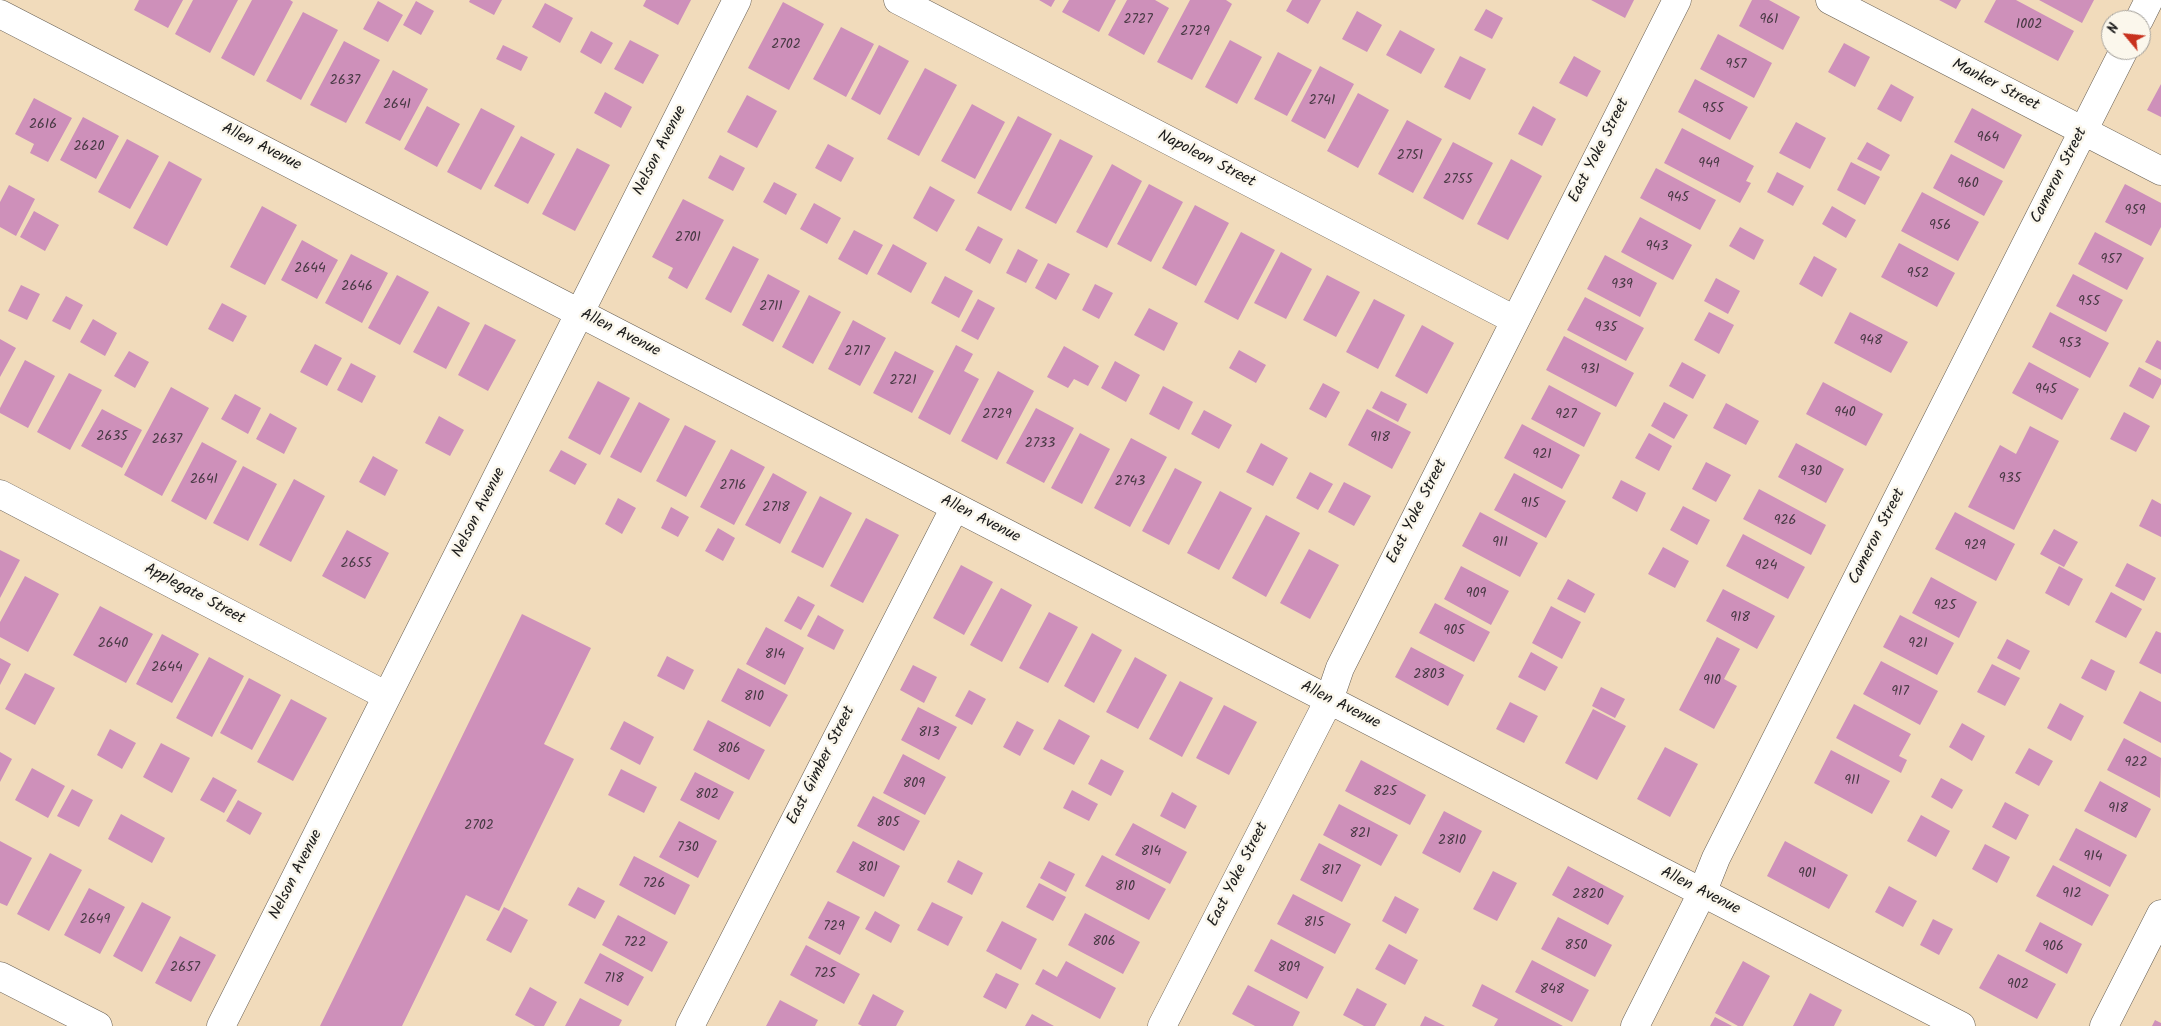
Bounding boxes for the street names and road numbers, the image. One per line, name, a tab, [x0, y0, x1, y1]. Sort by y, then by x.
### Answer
street label: Manker Street	[1948, 56, 2042, 116]
street label: East Yoke Street	[1565, 96, 1635, 206]
street label: Nelson Avenue	[630, 103, 692, 199]
street label: Allen Avenue	[218, 120, 304, 176]
street label: Cameron Street	[2028, 125, 2092, 227]
street label: Napoleon Street	[1154, 127, 1258, 193]
street label: Allen Avenue	[577, 306, 663, 362]
street label: East Yoke Street	[1383, 457, 1453, 567]
street label: Nelson Avenue	[449, 465, 511, 561]
street label: Cameron Street	[1846, 486, 1910, 588]
street label: Allen Avenue	[937, 492, 1023, 548]
street label: Applegate Street	[140, 560, 248, 630]
street label: Allen Avenue	[1297, 678, 1383, 734]
street label: East Gimber Street	[784, 704, 860, 828]
street label: East Yoke Street	[1204, 820, 1274, 930]
street label: Nelson Avenue	[266, 827, 328, 923]
street label: Allen Avenue	[1657, 864, 1743, 920]

